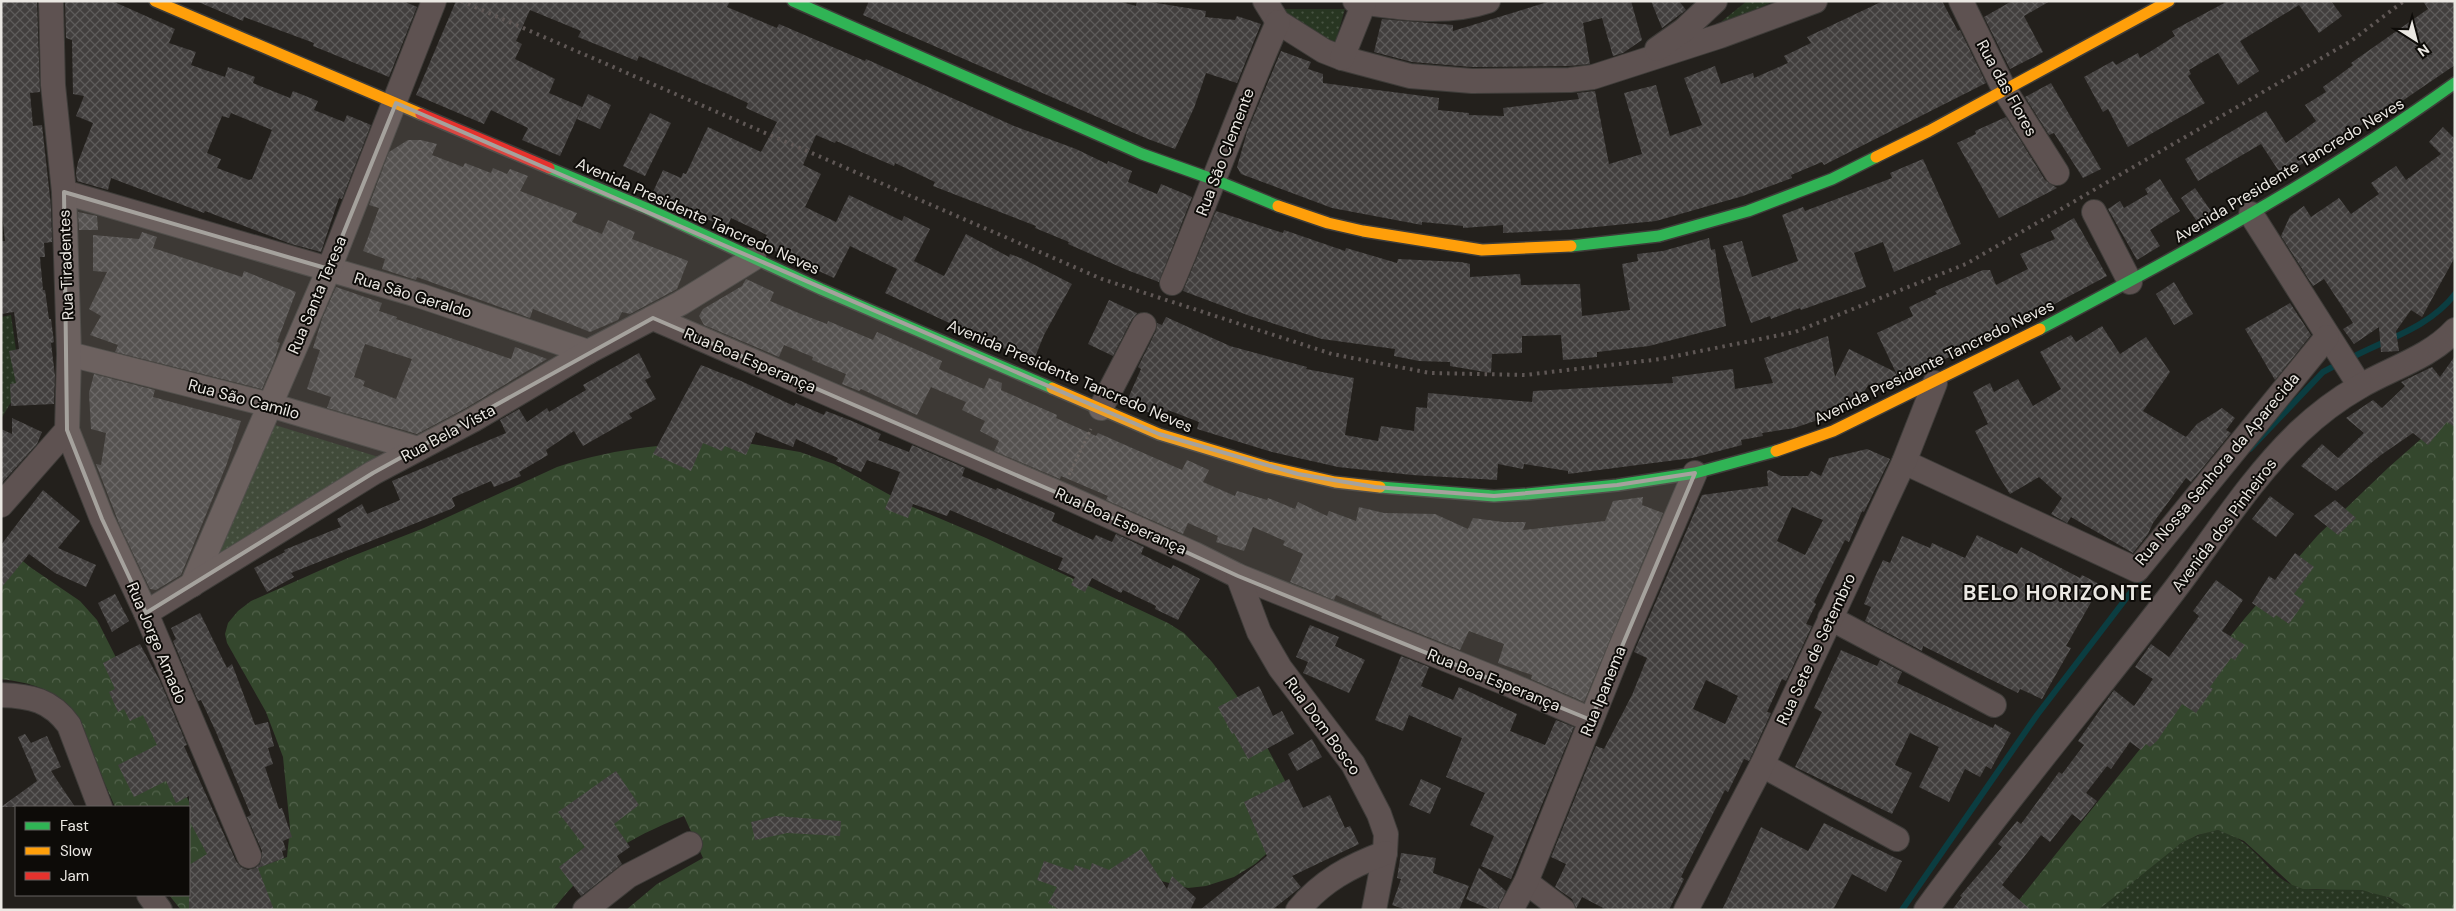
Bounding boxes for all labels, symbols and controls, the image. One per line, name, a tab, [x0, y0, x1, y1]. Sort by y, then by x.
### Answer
north arrow	[2391, 15, 2441, 65]
street label: Rua das Flores	[1972, 36, 2042, 140]
text: N	[2414, 40, 2433, 61]
street label: Rua São Clemente	[1191, 85, 1259, 219]
street label: Avenida Presidente Tancredo Neves	[2170, 93, 2408, 247]
street label: Avenida Presidente Tancredo Neves	[573, 153, 823, 279]
street label: Rua Tiradentes	[54, 209, 78, 321]
street label: Rua Santa Teresa	[283, 233, 351, 357]
street label: Rua São Geraldo	[351, 267, 475, 323]
street label: Avenida Presidente Tancredo Neves	[1810, 295, 2058, 429]
street label: Avenida Presidente Tancredo Neves	[944, 315, 1196, 437]
street label: Rua Boa Esperança	[681, 323, 819, 397]
street label: Rua Nossa Senhora da Aparecida	[2130, 368, 2304, 570]
street label: Rua São Camilo	[186, 374, 302, 424]
street label: Rua Bela Vista	[397, 399, 499, 467]
street label: Avenida dos Pinheiros	[2167, 454, 2281, 596]
street label: Rua Boa Esperança	[1052, 483, 1190, 559]
street label: Rua Sete de Setembro	[1772, 570, 1860, 728]
street label: Rua Jorge Amado	[122, 579, 192, 707]
district label: BELO HORIZONTE	[1963, 579, 2153, 607]
street label: Rua Ipanema	[1575, 643, 1631, 739]
street label: Rua Boa Esperança	[1424, 644, 1564, 716]
street label: Rua Dom Bosco	[1280, 673, 1366, 779]
legend	[15, 806, 190, 896]
text: Fast	[60, 816, 89, 836]
text: Slow	[60, 841, 93, 861]
text: Jam	[60, 866, 89, 886]

